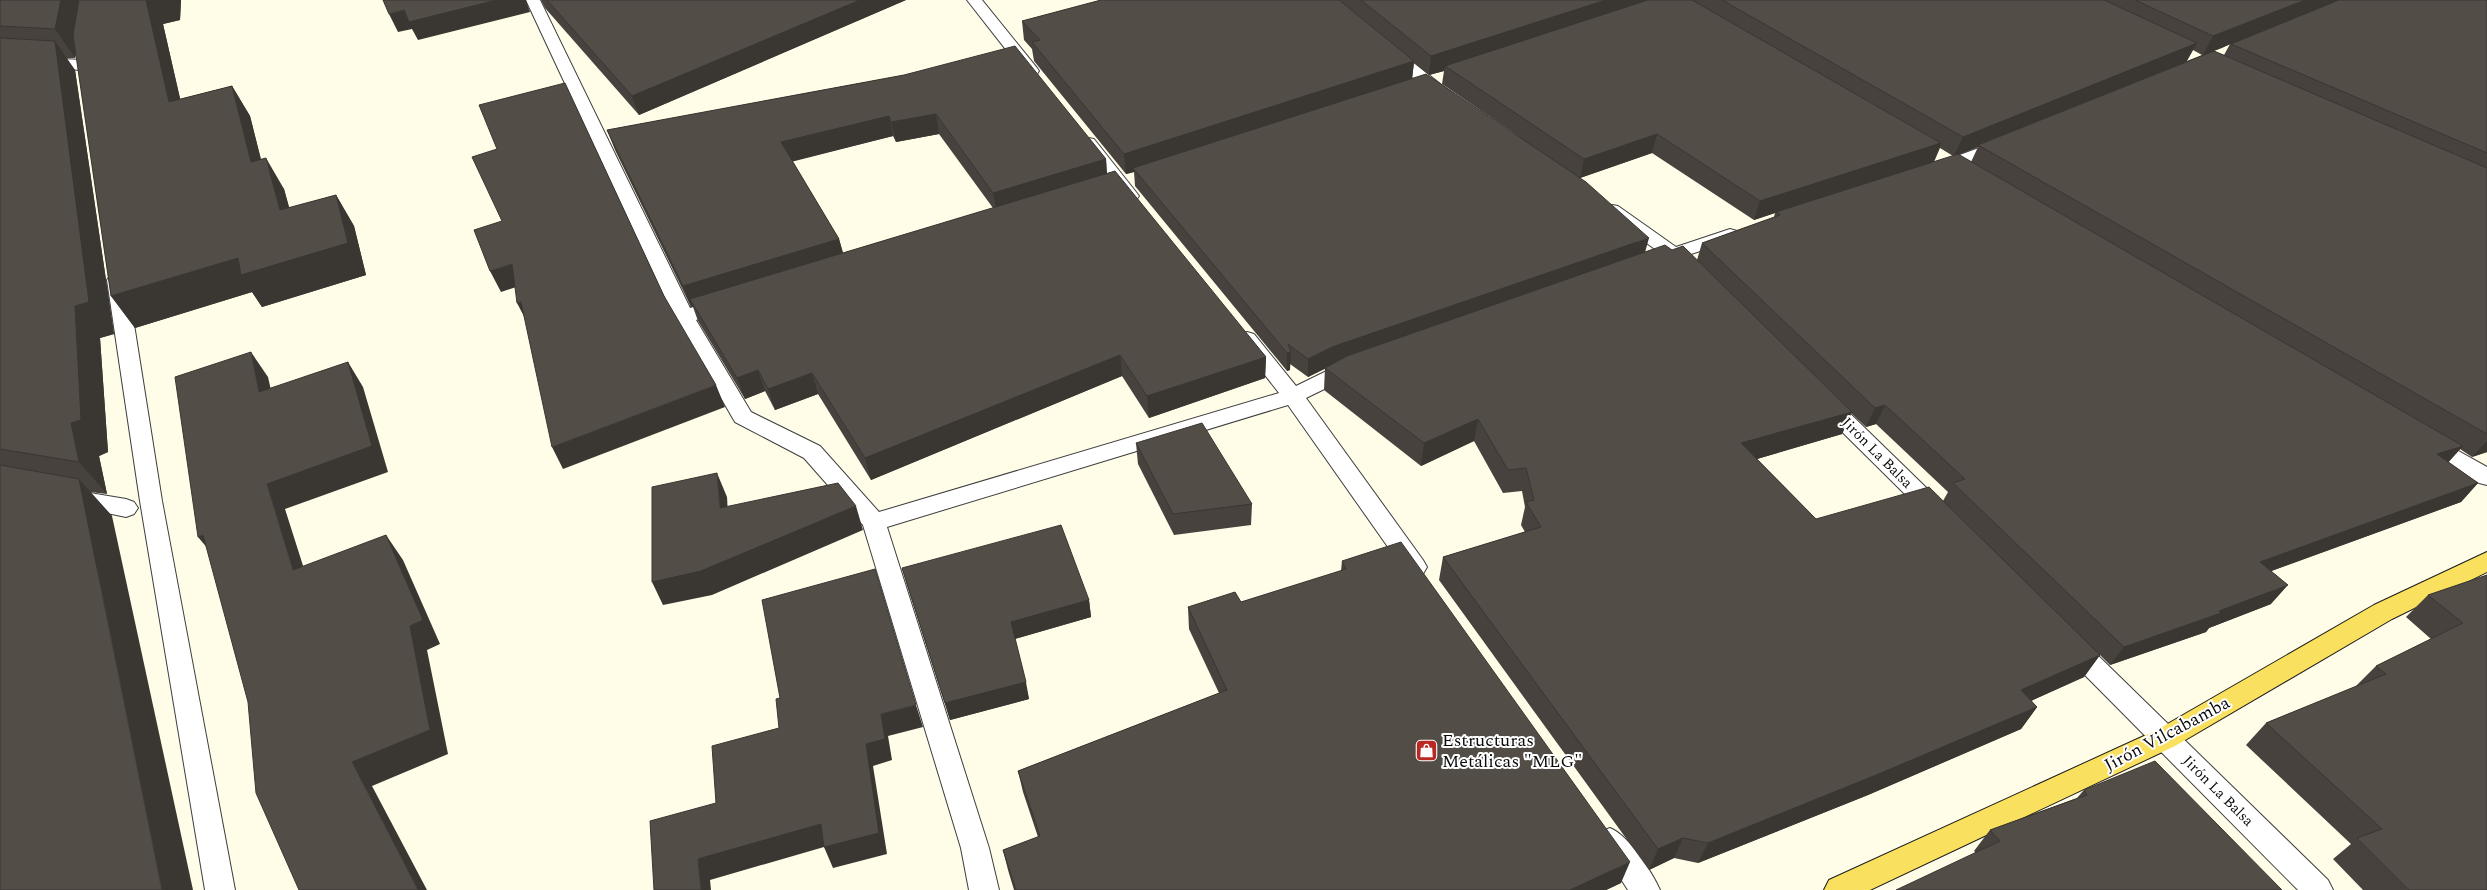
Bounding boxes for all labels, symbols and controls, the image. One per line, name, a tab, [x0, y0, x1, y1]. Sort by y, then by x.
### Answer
street label: Jirón La Balsa	[1836, 412, 1918, 494]
street label: Jirón Vilcabamba	[2099, 689, 2235, 779]
place label: Estructuras Metálicas "MLG"	[1442, 727, 1582, 775]
shop icon: Estructuras Metálicas "MLG"	[1414, 737, 1440, 763]
street label: Jirón La Balsa	[2177, 750, 2259, 832]

